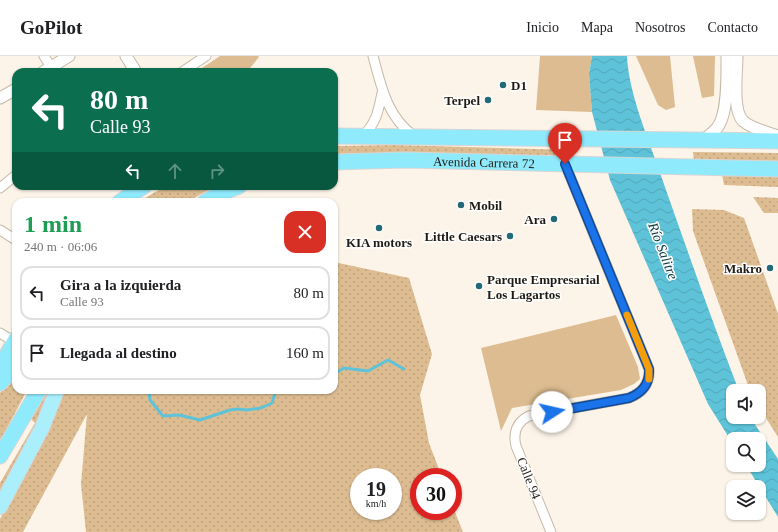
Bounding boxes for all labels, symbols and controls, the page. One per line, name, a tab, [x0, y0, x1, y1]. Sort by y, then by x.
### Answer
text: GoPilot	[20, 17, 82, 38]
text: Inicio	[526, 20, 559, 35]
text: Mapa	[581, 20, 613, 35]
text: Nosotros	[635, 20, 685, 35]
text: Contacto	[707, 20, 758, 35]
place label: D1	[511, 78, 527, 93]
marker: D1	[498, 80, 508, 90]
icon: left	[24, 84, 76, 136]
text: 80 m	[90, 84, 148, 115]
place label: Terpel	[444, 93, 480, 108]
marker: Terpel	[483, 95, 493, 105]
text: Calle 93	[90, 117, 151, 137]
pin	[548, 123, 582, 164]
icon: arrive	[554, 129, 576, 151]
street label: Avenida Carrera 72	[433, 153, 535, 171]
icon: left	[122, 160, 144, 182]
icon: ahead	[164, 160, 186, 182]
icon: right	[206, 160, 228, 182]
place label: Mobil	[469, 198, 503, 213]
marker: Mobil	[456, 200, 466, 210]
text: 1 min	[24, 211, 82, 237]
button: close	[284, 211, 326, 253]
place label: Ara	[524, 212, 546, 227]
marker: Ara	[549, 214, 559, 224]
water label: Río Salitre	[645, 219, 681, 282]
marker: KIA motors	[374, 223, 384, 233]
place label: Little Caesars	[424, 229, 502, 244]
marker: Little Caesars	[505, 231, 515, 241]
place label: KIA motors	[346, 235, 412, 250]
text: 240 m · 06:06	[24, 239, 97, 254]
place label: Makro	[724, 261, 762, 276]
marker: Makro	[765, 263, 775, 273]
place label: Parque Empresarial Los Lagartos	[487, 272, 600, 302]
text: Gira a la izquierda	[60, 277, 181, 293]
marker: Parque Empresarial Los Lagartos	[474, 281, 484, 291]
icon: left	[26, 282, 48, 304]
text: 80 m	[294, 285, 324, 301]
text: Calle 93	[60, 294, 104, 309]
icon: arrive	[26, 342, 48, 364]
text: Llegada al destino	[60, 345, 177, 361]
text: 160 m	[286, 345, 324, 361]
map controls	[726, 384, 766, 520]
button: sound	[726, 384, 766, 424]
position arrow	[531, 391, 573, 433]
button: search	[726, 432, 766, 472]
street label: Calle 94	[514, 455, 544, 502]
speed limit sign: 30	[410, 468, 462, 520]
text: 19	[366, 478, 386, 500]
button: layers	[726, 480, 766, 520]
text: km/h	[366, 498, 386, 509]

